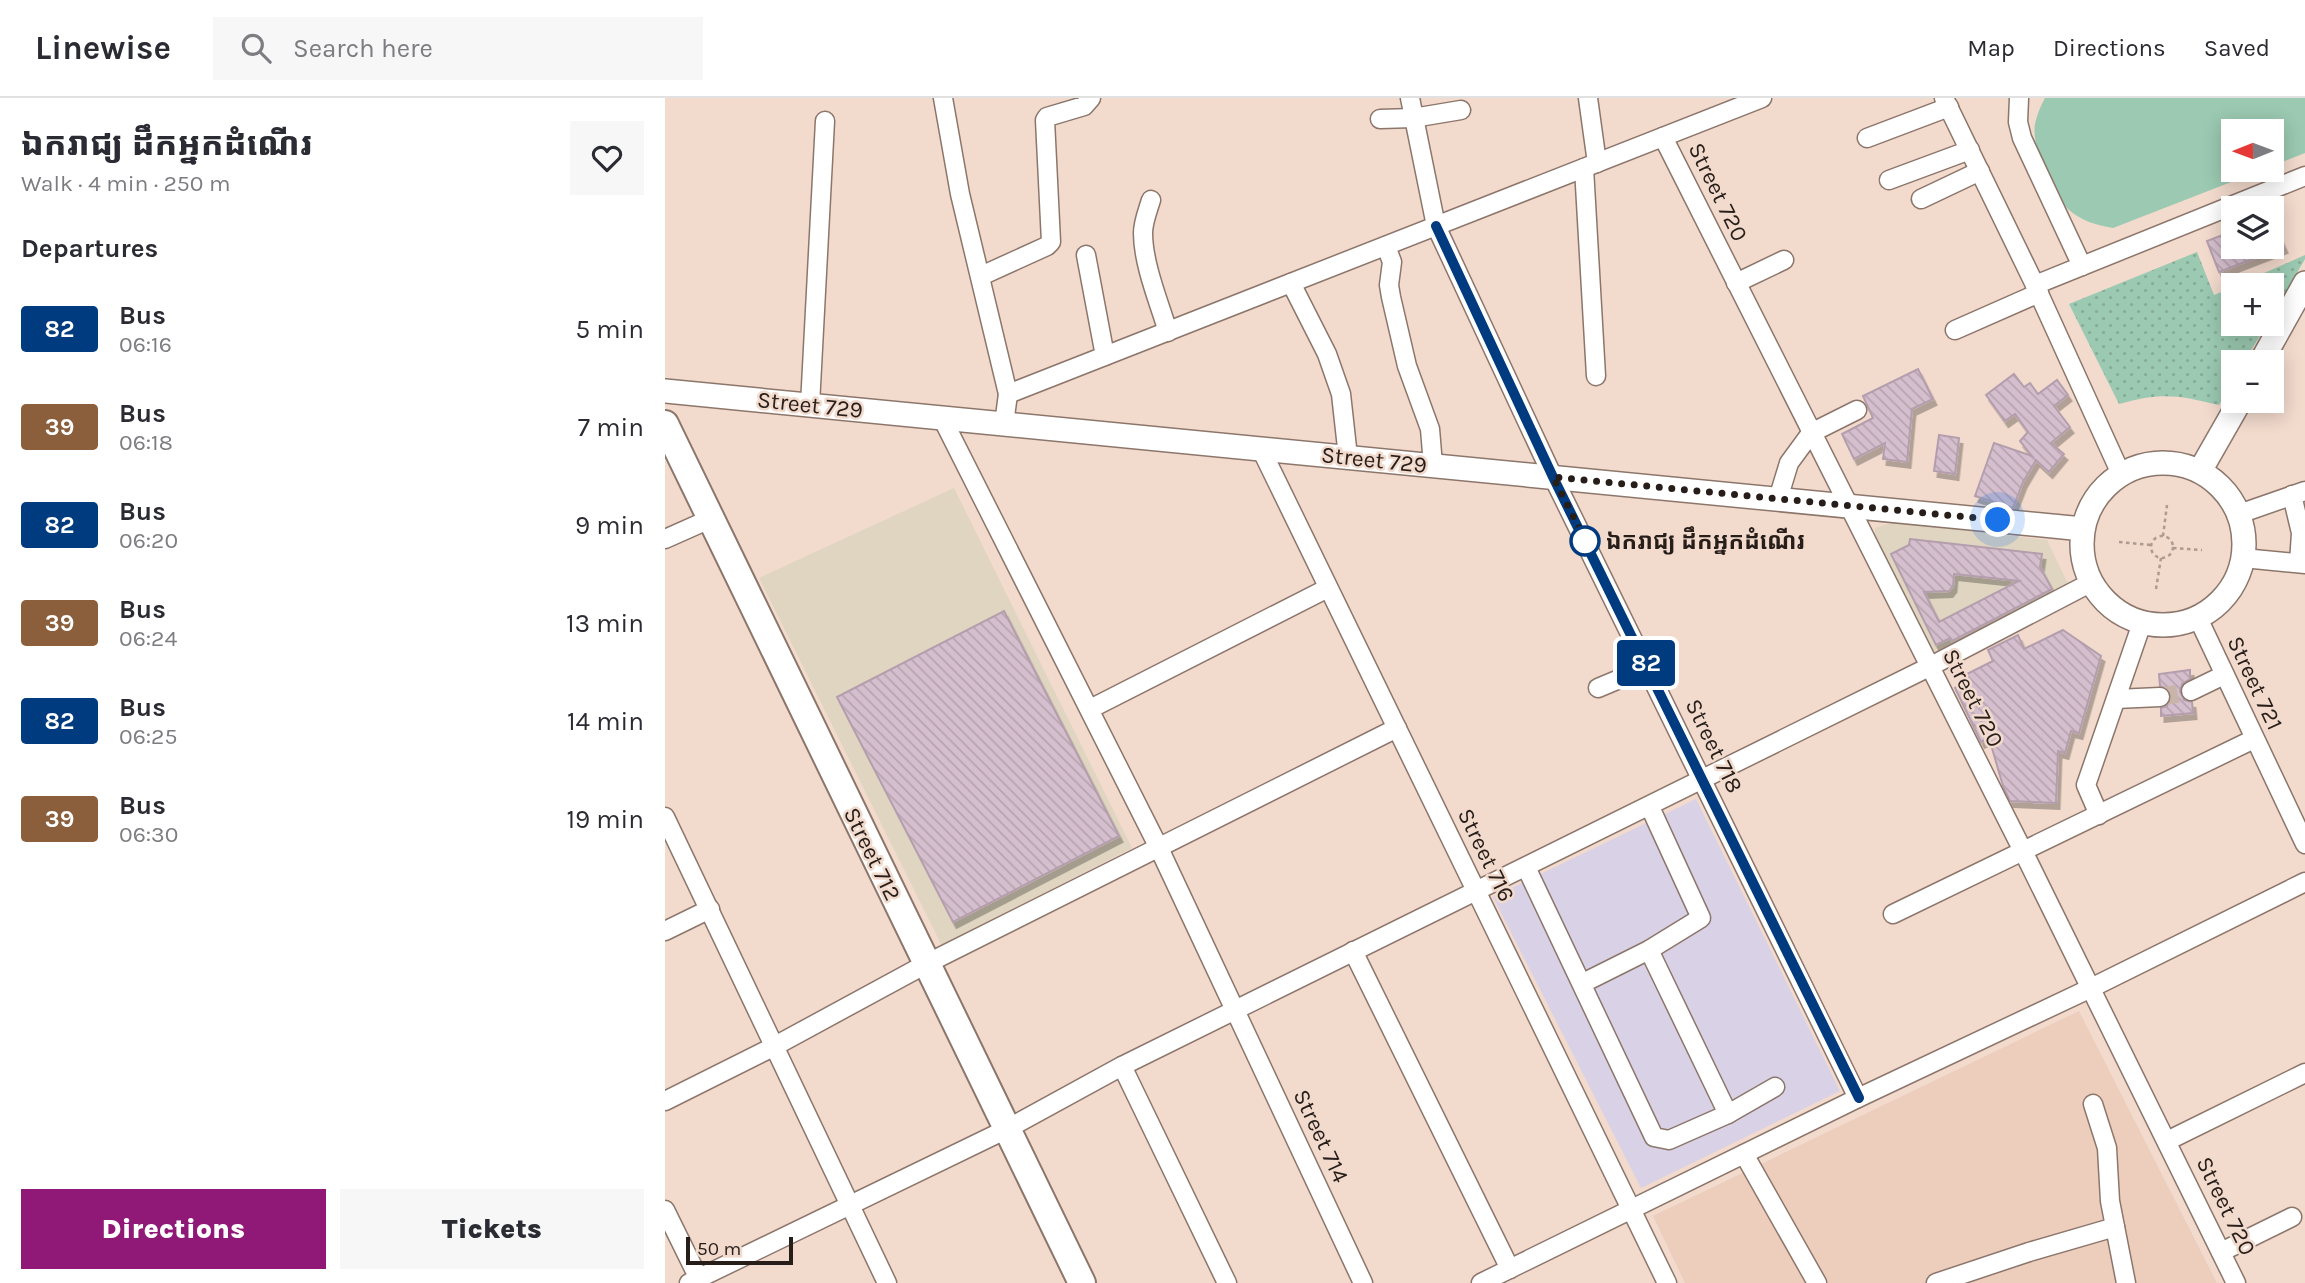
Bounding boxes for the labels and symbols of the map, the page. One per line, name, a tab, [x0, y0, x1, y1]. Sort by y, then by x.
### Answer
north arrow	[2221, 119, 2284, 182]
street label: Street 720	[1683, 138, 1753, 246]
street label: Street 729	[756, 386, 864, 424]
street label: Street 729	[1320, 441, 1428, 479]
your location	[1980, 502, 2015, 537]
marker: ឯករាជ្យ ដឹកអ្នកដំណើរ	[1570, 526, 1600, 556]
place label: ឯករាជ្យ ដឹកអ្នកដំណើរ	[1606, 526, 1805, 555]
street label: Street 721	[2222, 632, 2288, 734]
line badge: 82	[1615, 640, 1677, 686]
street label: Street 720	[1937, 644, 2009, 752]
street label: Street 718	[1680, 695, 1748, 797]
street label: Street 712	[838, 803, 906, 905]
street label: Street 716	[1452, 804, 1520, 906]
street label: Street 714	[1288, 1085, 1354, 1187]
street label: Street 720	[2191, 1152, 2261, 1260]
scale bar	[686, 1234, 793, 1266]

